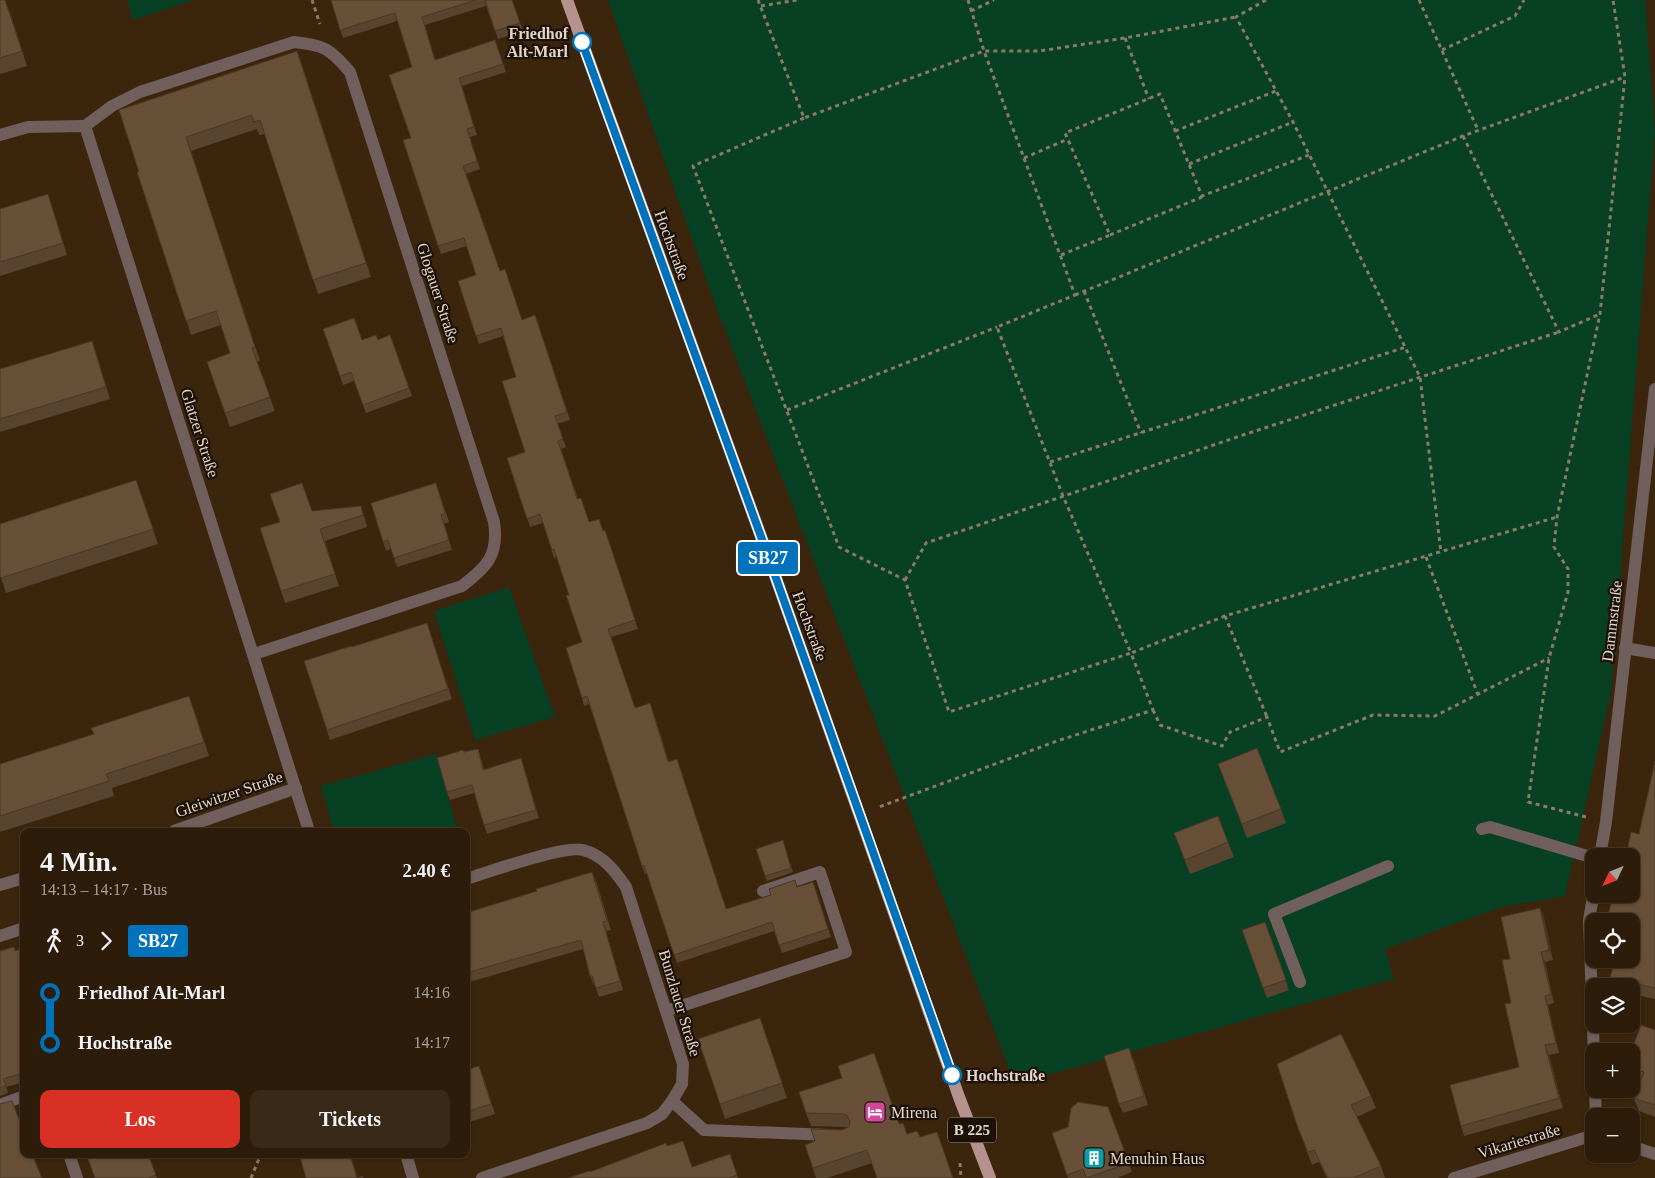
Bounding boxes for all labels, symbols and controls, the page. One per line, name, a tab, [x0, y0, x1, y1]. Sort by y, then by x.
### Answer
place label: Friedhof Alt-Marl	[507, 25, 569, 60]
marker: Friedhof Alt-Marl	[572, 32, 592, 52]
street label: Hochstraße	[652, 208, 692, 282]
street label: Glogauer Straße	[413, 241, 462, 346]
street label: Glatzer Straße	[178, 387, 222, 479]
line badge: SB27	[733, 542, 803, 574]
text: SB27	[748, 548, 788, 568]
street label: Dammstraße	[1599, 579, 1625, 663]
street label: Hochstraße	[790, 589, 830, 663]
street label: Gleiwitzer Straße	[173, 768, 285, 820]
text: 4 Min.	[40, 846, 118, 877]
north arrow	[1585, 848, 1640, 902]
map controls	[1585, 848, 1640, 1163]
text: 2.40 €	[403, 860, 450, 881]
text: 14:13 – 14:17 · Bus	[40, 881, 167, 898]
button: locate	[1585, 913, 1640, 968]
icon: walk	[40, 927, 68, 955]
icon: forward	[92, 927, 120, 955]
text: SB27	[138, 931, 178, 951]
text: 3	[76, 932, 84, 949]
street label: Bunzlauer Straße	[656, 948, 704, 1058]
button: layers	[1585, 978, 1640, 1033]
text: Friedhof Alt-Marl	[78, 982, 225, 1003]
text: 14:16	[414, 984, 450, 1001]
text: Hochstraße	[78, 1032, 172, 1053]
text: 14:17	[414, 1034, 450, 1051]
button: +	[1585, 1043, 1640, 1098]
marker: Hochstraße	[942, 1065, 962, 1085]
place label: Hochstraße	[966, 1067, 1045, 1084]
button: Los	[40, 1090, 240, 1148]
button: Tickets	[250, 1090, 450, 1148]
hotel icon: Mirena	[863, 1100, 887, 1124]
place label: Mirena	[891, 1104, 937, 1121]
button: −	[1585, 1108, 1640, 1163]
road number: B 225	[948, 1118, 996, 1142]
street label: Vikariestraße	[1476, 1120, 1562, 1162]
building icon: Menuhin Haus	[1082, 1146, 1106, 1170]
place label: Menuhin Haus	[1110, 1150, 1205, 1167]

